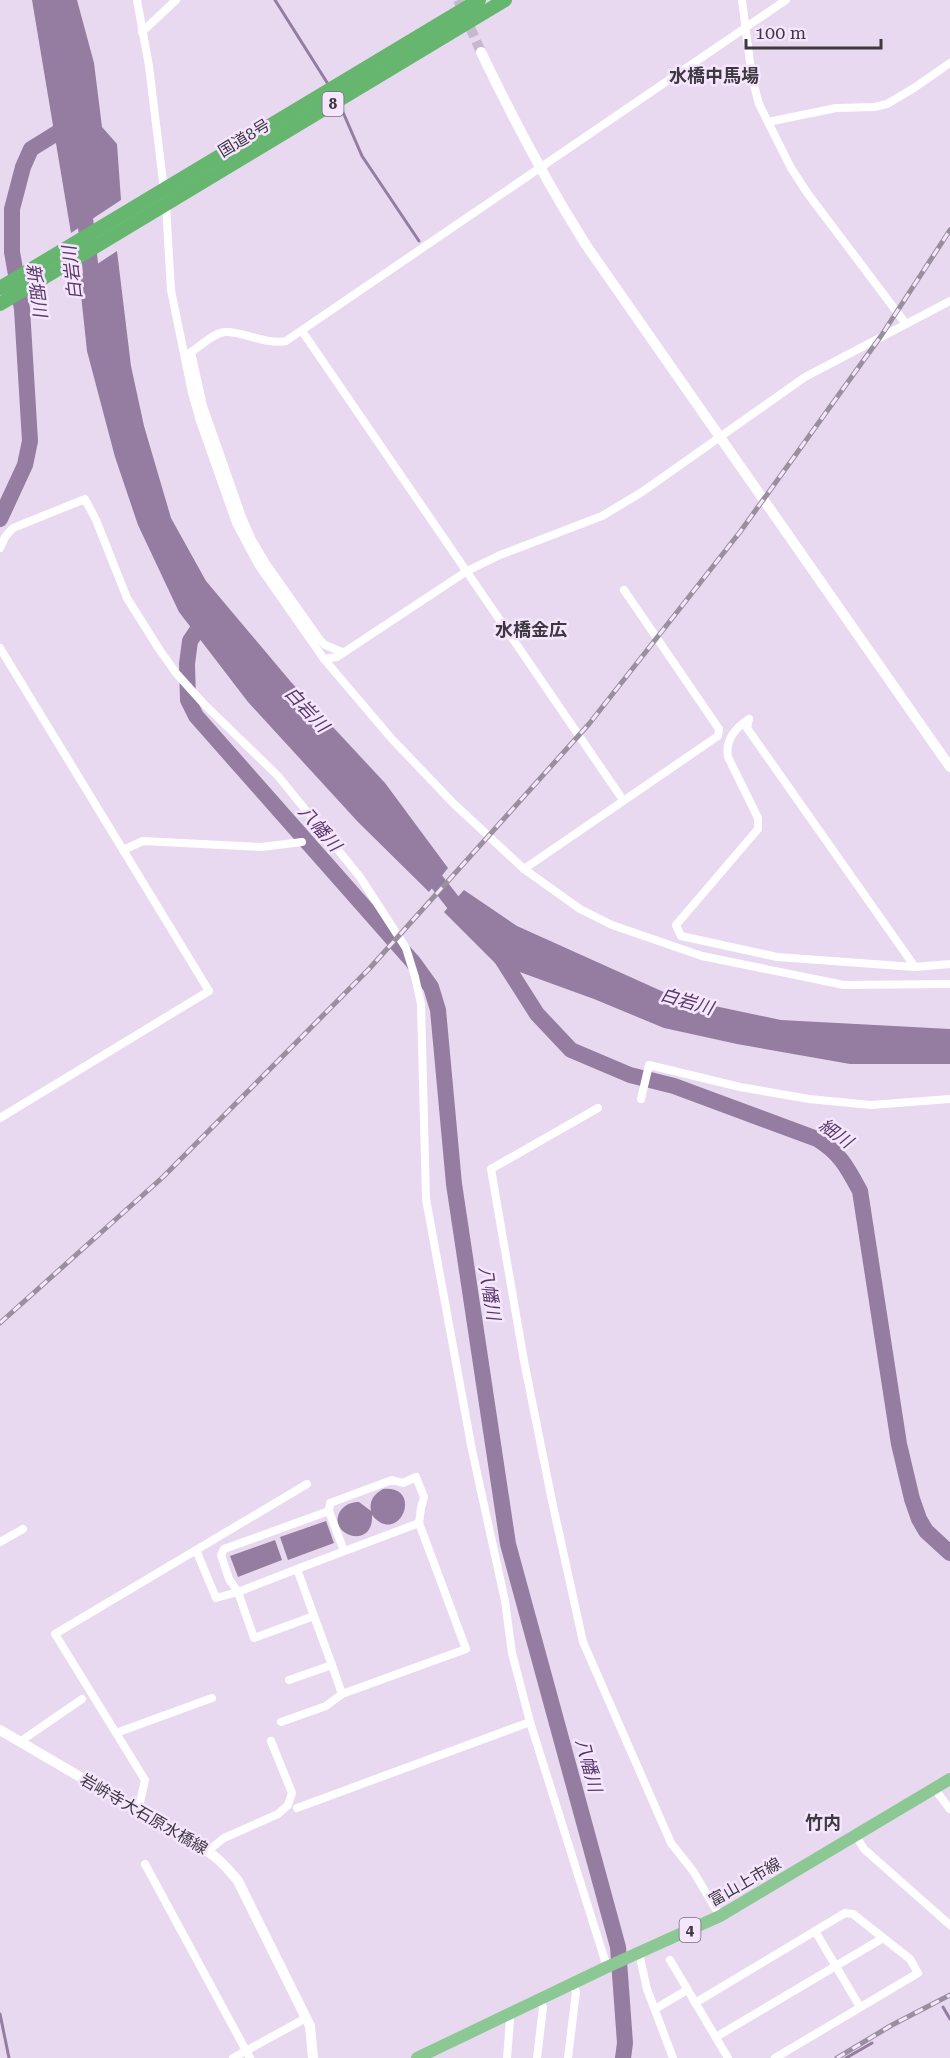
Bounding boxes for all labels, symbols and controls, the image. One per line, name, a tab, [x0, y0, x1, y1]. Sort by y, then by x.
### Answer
scale bar	[746, 12, 881, 50]
text: 100 m	[755, 22, 806, 43]
district label: 水橋中馬場	[669, 65, 759, 86]
road number: 8	[322, 92, 344, 116]
street label: 国道8号	[215, 115, 273, 161]
water label: 白岩川	[58, 243, 86, 301]
water label: 新堀川	[23, 262, 51, 320]
district label: 水橋金広	[495, 619, 567, 640]
water label: 白岩川	[281, 682, 334, 737]
water label: 八幡川	[294, 801, 347, 857]
water label: 白岩川	[658, 983, 718, 1019]
water label: 細川	[815, 1114, 858, 1153]
water label: 八幡川	[475, 1265, 505, 1323]
water label: 八幡川	[572, 1736, 607, 1796]
street label: 岩峅寺大石原水橋線	[77, 1770, 211, 1858]
district label: 竹内	[805, 1812, 841, 1833]
street label: 富山上市線	[706, 1854, 784, 1910]
road number: 4	[680, 1918, 700, 1942]

